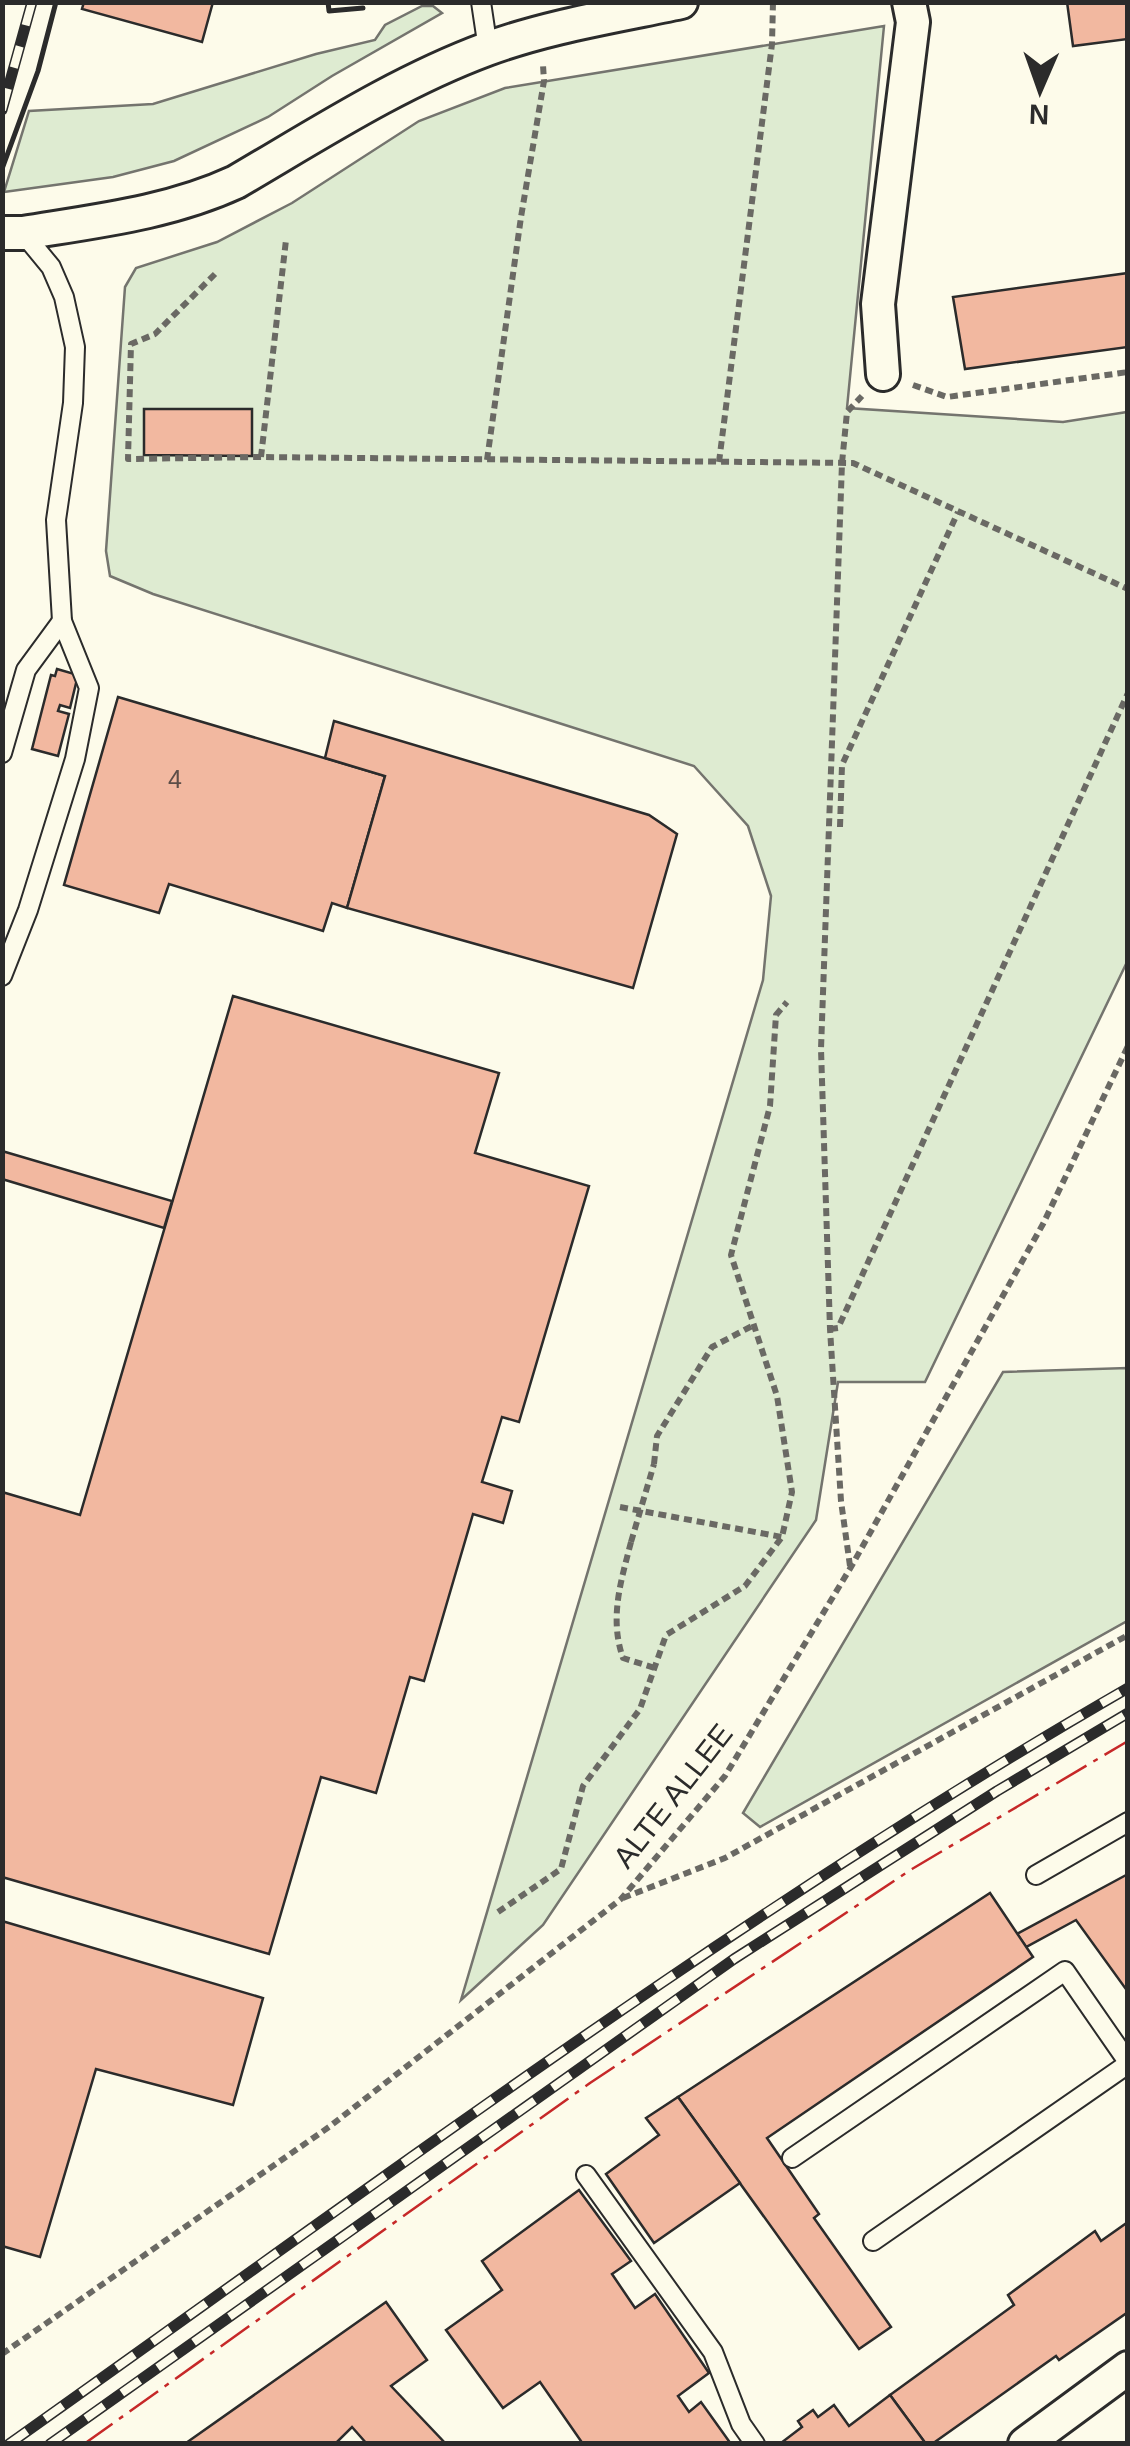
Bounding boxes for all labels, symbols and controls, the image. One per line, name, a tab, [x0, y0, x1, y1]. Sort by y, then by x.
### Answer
north arrow	[990, 40, 1090, 140]
text: N	[1028, 99, 1050, 130]
house number: 4	[168, 765, 182, 793]
street label: ALTE ALLEE	[606, 1717, 739, 1874]

